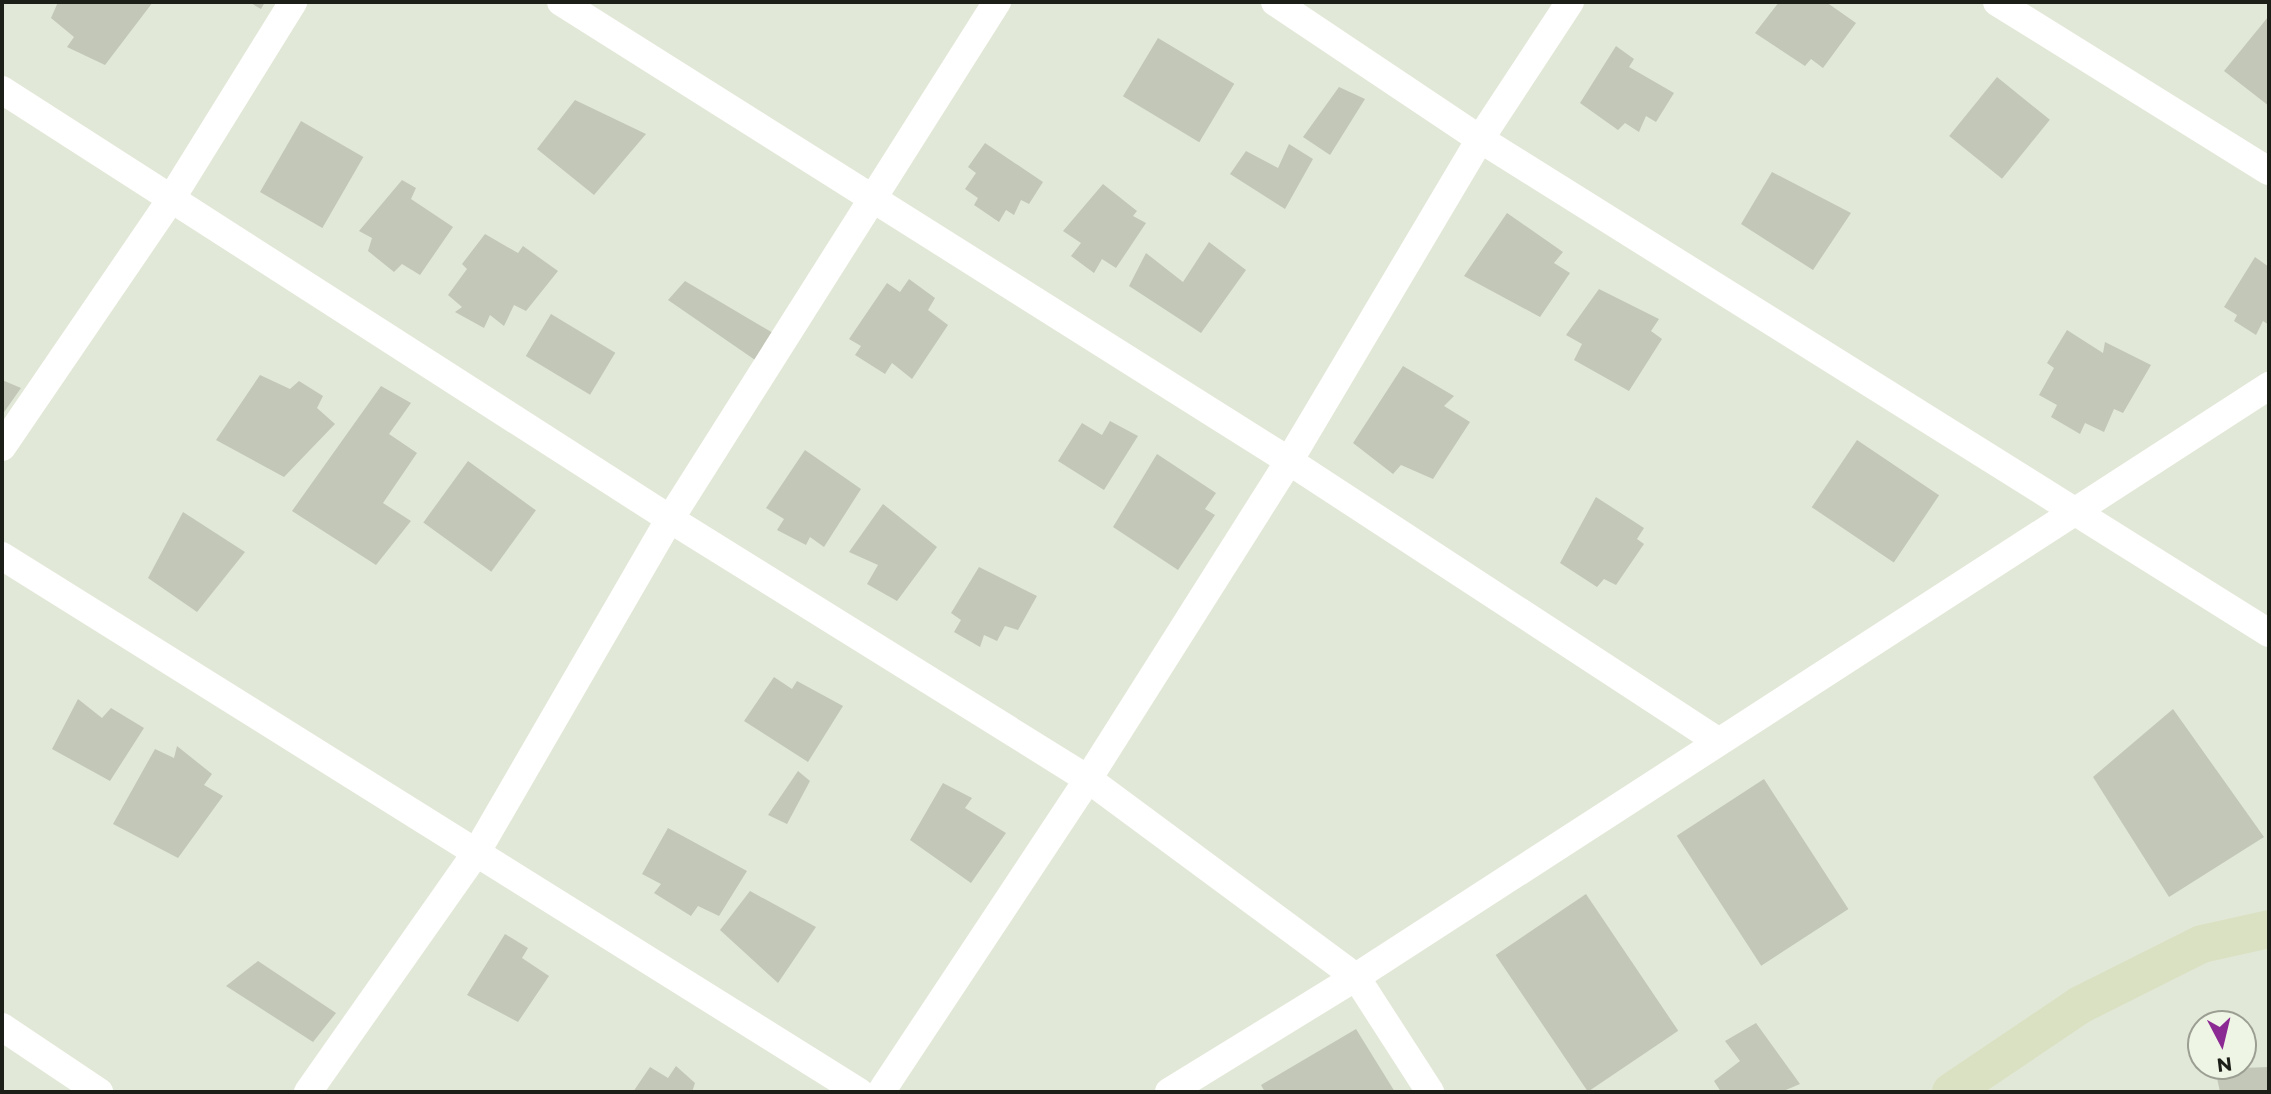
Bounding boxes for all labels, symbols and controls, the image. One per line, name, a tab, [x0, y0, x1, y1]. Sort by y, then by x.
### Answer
north arrow	[2187, 1010, 2257, 1080]
text: N	[2215, 1052, 2233, 1077]

